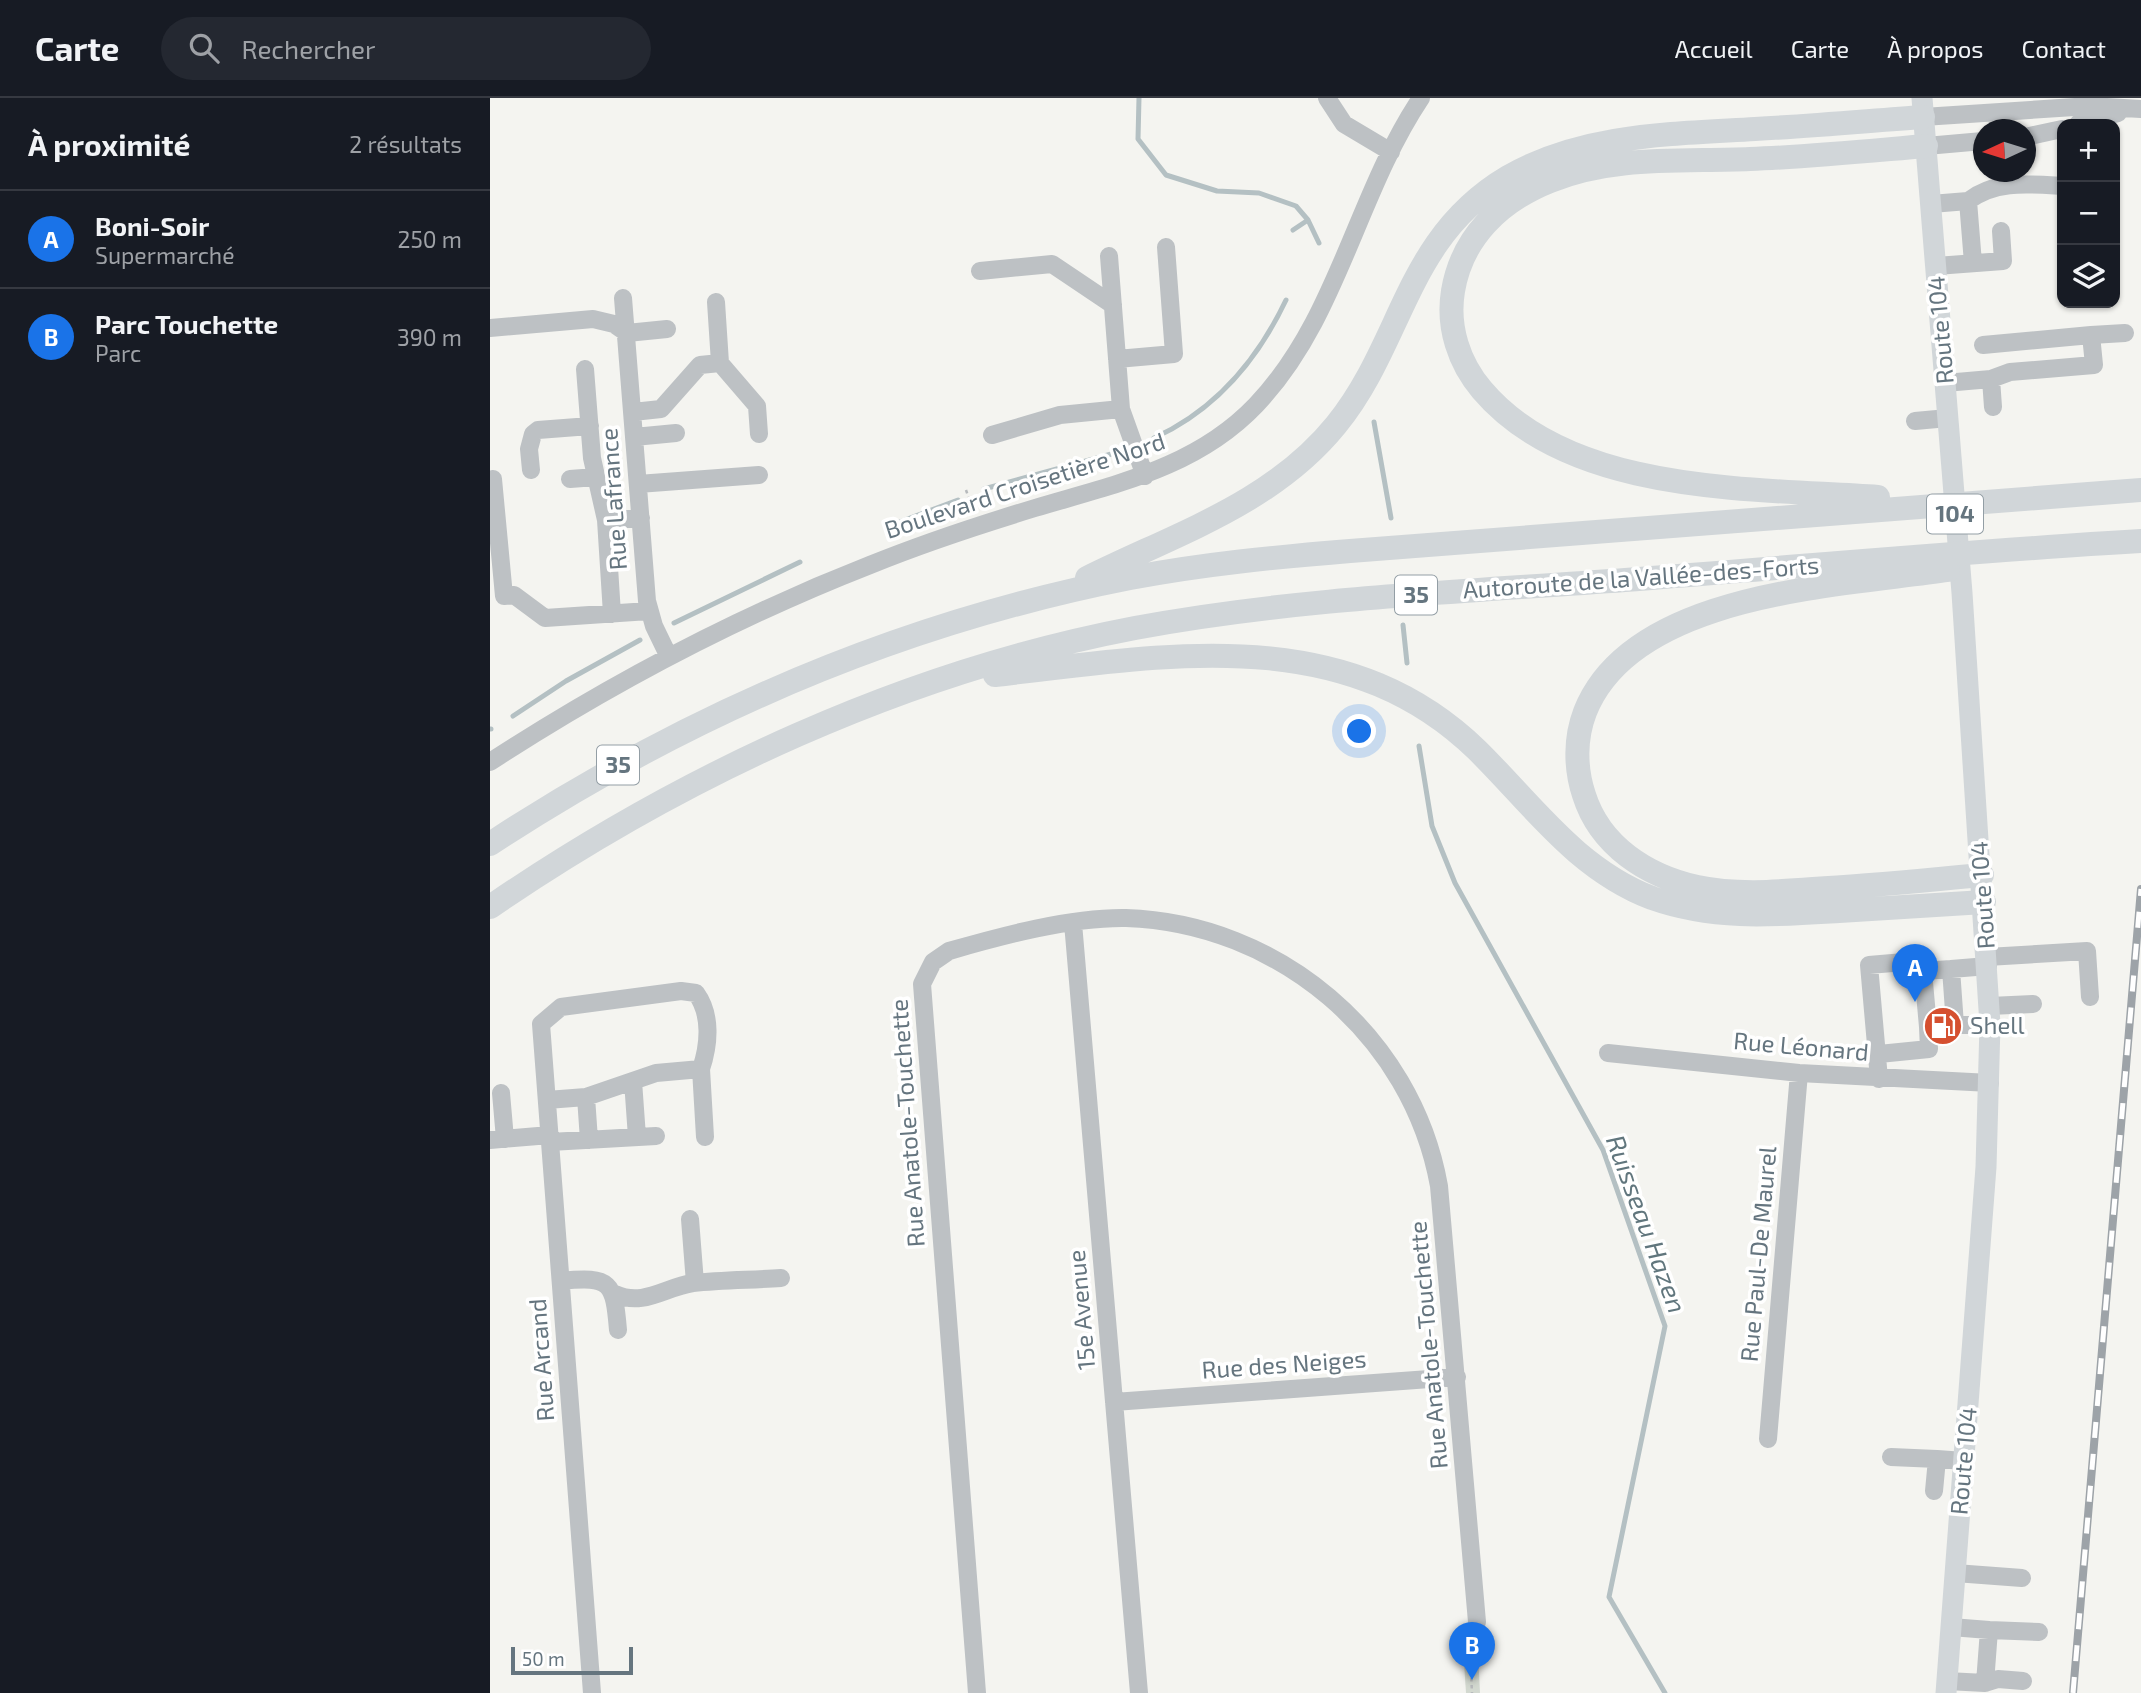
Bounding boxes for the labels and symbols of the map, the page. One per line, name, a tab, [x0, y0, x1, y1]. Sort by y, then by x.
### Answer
north arrow	[1973, 119, 2036, 182]
street label: Route 104	[1920, 275, 1959, 385]
street label: Boulevard Croisetière Nord	[881, 425, 1168, 544]
street label: Rue Lafrance	[593, 427, 632, 571]
road number: 104	[1927, 494, 1983, 534]
street label: Autoroute de la Vallée-des-Forts	[1462, 550, 1820, 603]
road number: 35	[1395, 575, 1437, 614]
your location	[1342, 714, 1376, 748]
road number: 35	[597, 746, 639, 785]
street label: Route 104	[1963, 840, 2000, 950]
pin: A	[1892, 944, 1938, 1002]
street label: Rue Anatole-Touchette	[883, 998, 930, 1248]
fuel station icon: Shell	[1922, 1005, 1964, 1047]
place label: Shell	[1970, 1010, 2025, 1039]
street label: Rue Léonard	[1732, 1025, 1870, 1066]
water label: Ruisseau Hazen	[1601, 1130, 1694, 1317]
street label: Rue Paul-De Maurel	[1734, 1145, 1781, 1363]
street label: Rue Anatole-Touchette	[1402, 1220, 1453, 1470]
street label: 15e Avenue	[1061, 1249, 1100, 1371]
street label: Rue Arcand	[522, 1298, 559, 1422]
street label: Rue des Neiges	[1201, 1343, 1367, 1384]
street label: Route 104	[1943, 1406, 1982, 1516]
pin: B	[1449, 1622, 1495, 1680]
scale bar	[511, 1644, 634, 1676]

